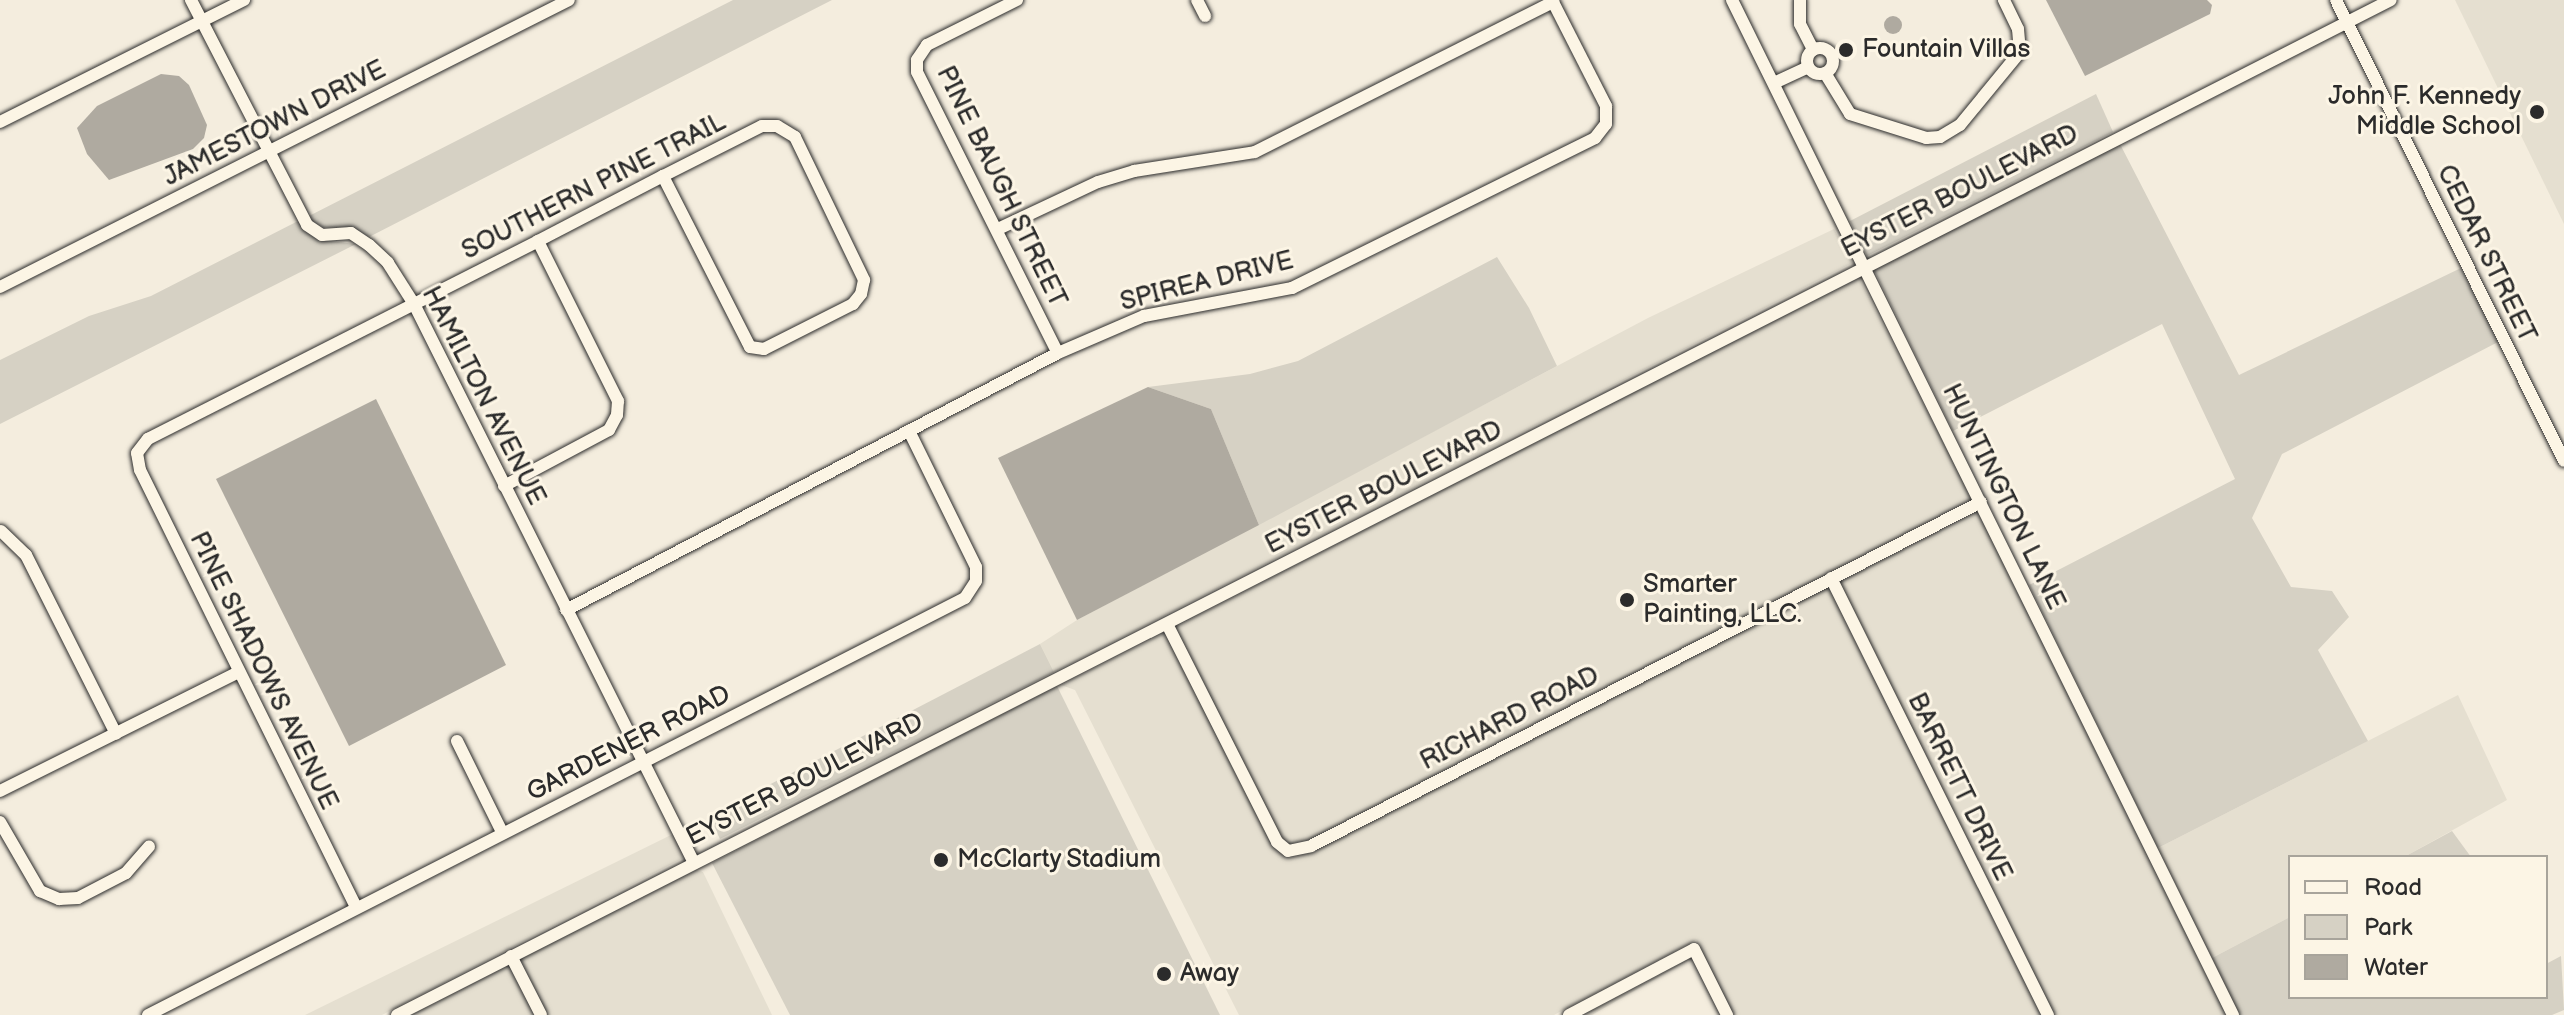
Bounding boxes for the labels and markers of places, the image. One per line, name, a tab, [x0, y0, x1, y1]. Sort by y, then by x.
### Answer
place label: Fountain Villas	[1862, 34, 2031, 66]
marker: Fountain Villas	[1837, 41, 1855, 59]
place label: John F. Kennedy Middle School	[2328, 81, 2521, 142]
marker: John F. Kennedy Middle School	[2528, 103, 2546, 121]
place label: Smarter Painting, LLC.	[1643, 569, 1802, 630]
marker: Smarter Painting, LLC.	[1618, 591, 1636, 609]
place label: McClarty Stadium	[957, 844, 1163, 876]
marker: McClarty Stadium	[932, 851, 950, 869]
place label: Away	[1180, 958, 1239, 990]
marker: Away	[1155, 965, 1173, 983]

